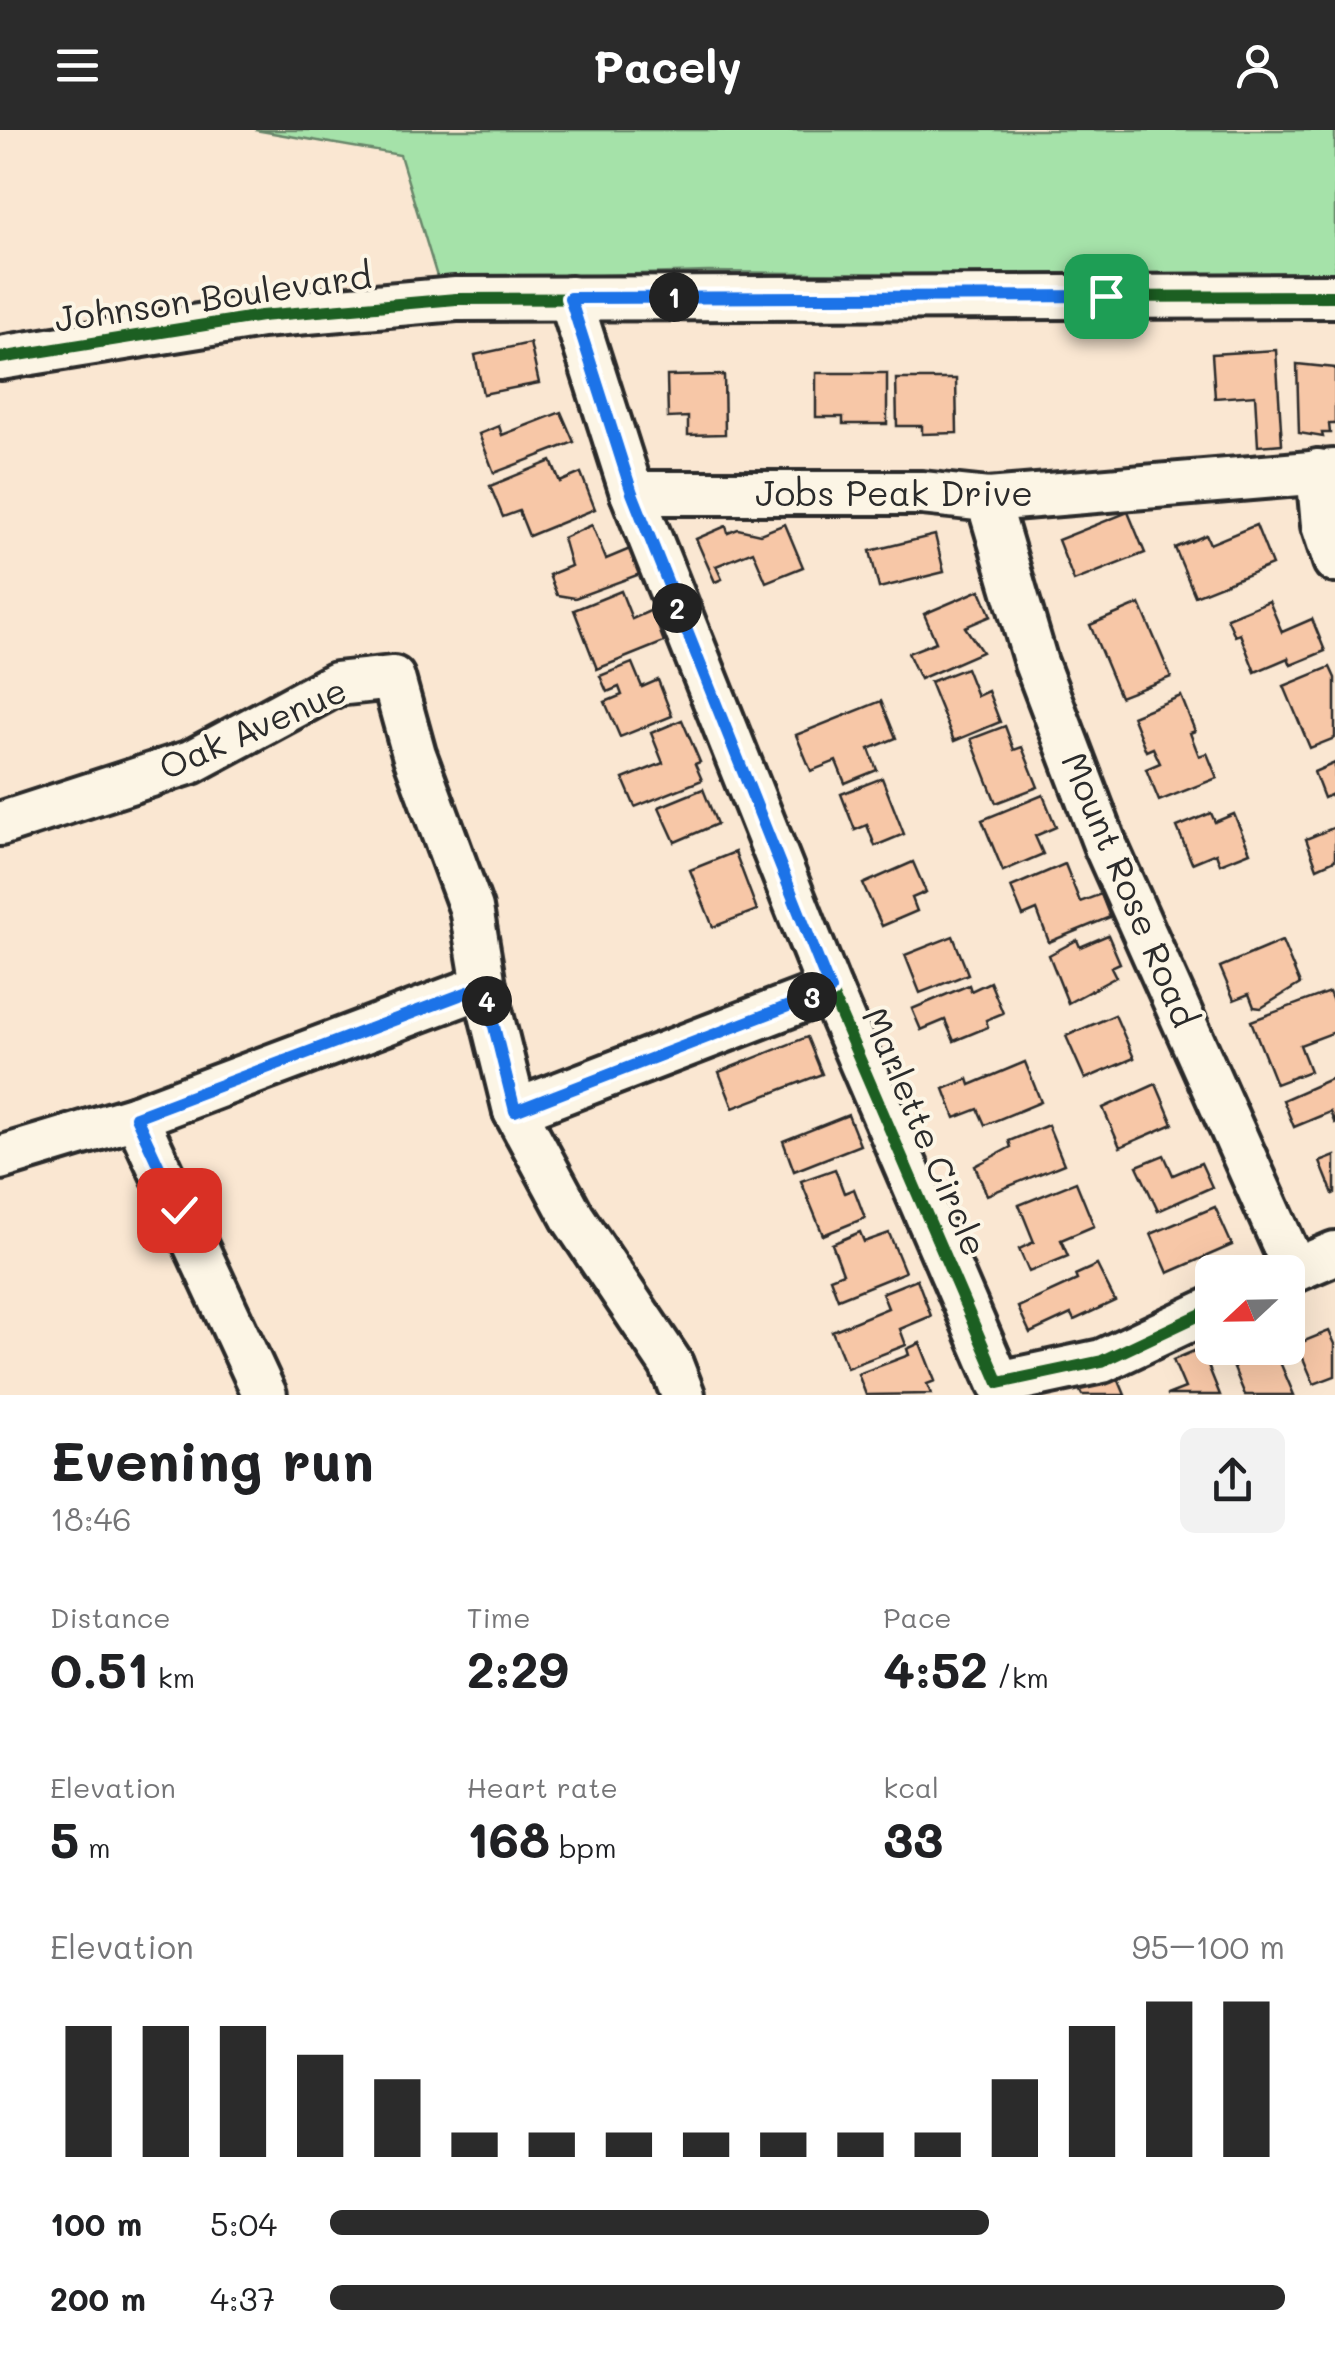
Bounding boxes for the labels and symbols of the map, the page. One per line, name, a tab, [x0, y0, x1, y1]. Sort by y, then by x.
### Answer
street label: Johnson Boulevard	[51, 251, 374, 341]
pin	[1064, 254, 1149, 339]
pin: 1	[649, 272, 699, 322]
street label: Jobs Peak Drive	[755, 469, 1033, 515]
pin: 2	[652, 583, 702, 633]
street label: Oak Avenue	[151, 665, 353, 789]
street label: Mount Rose Road	[1052, 745, 1209, 1034]
pin: 3	[787, 972, 837, 1022]
pin: 4	[462, 976, 512, 1026]
street label: Marlette Circle	[853, 1000, 999, 1262]
pin	[137, 1168, 222, 1253]
north arrow	[1195, 1255, 1305, 1365]

